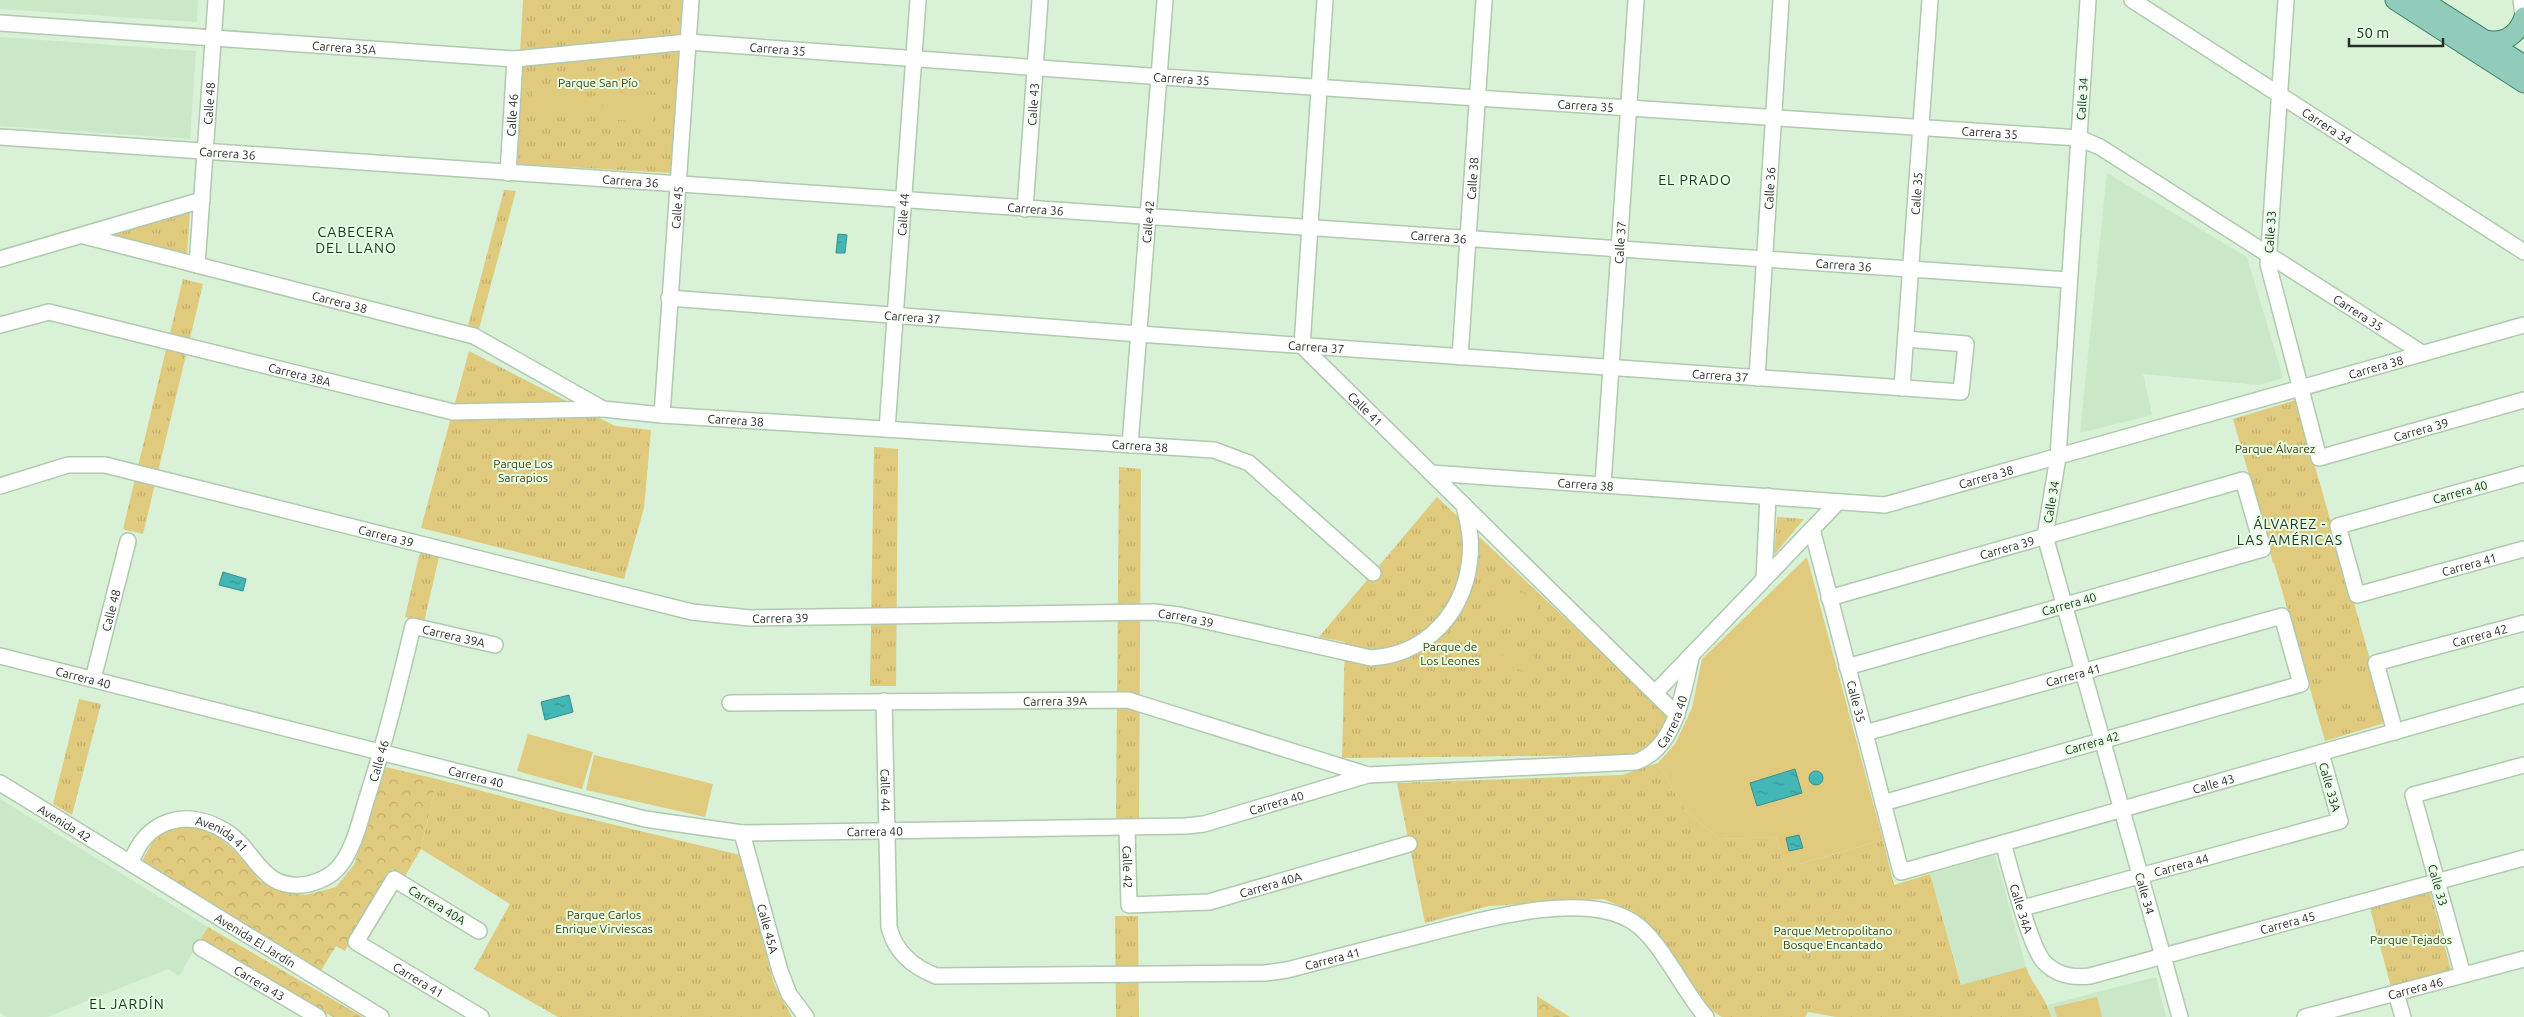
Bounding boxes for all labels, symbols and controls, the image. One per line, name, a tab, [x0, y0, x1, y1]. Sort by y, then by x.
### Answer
scale bar	[2349, 15, 2443, 47]
text: 50 m	[2356, 24, 2389, 41]
street label: Carrera 35A	[312, 38, 377, 56]
street label: Carrera 35	[749, 40, 806, 57]
street label: Carrera 35	[1153, 70, 1210, 87]
park label: Parque San Pío	[558, 76, 638, 89]
street label: Calle 34	[2074, 77, 2090, 121]
street label: Calle 48	[201, 81, 217, 125]
street label: Calle 43	[1025, 82, 1041, 126]
street label: Calle 46	[504, 93, 519, 137]
street label: Carrera 35	[1557, 97, 1614, 114]
street label: Carrera 34	[2300, 105, 2355, 146]
street label: Carrera 35	[1961, 124, 2018, 140]
street label: Carrera 36	[199, 144, 256, 161]
street label: Calle 38	[1464, 156, 1480, 200]
street label: Calle 36	[1761, 166, 1777, 210]
street label: Carrera 36	[602, 172, 659, 189]
district label: EL PRADO	[1658, 172, 1732, 188]
street label: Calle 35	[1908, 172, 1924, 215]
street label: Calle 45	[669, 186, 684, 229]
street label: Calle 44	[894, 193, 911, 236]
street label: Carrera 36	[1007, 200, 1064, 217]
street label: Calle 42	[1139, 200, 1156, 244]
street label: Calle 33	[2262, 210, 2278, 254]
street label: Calle 37	[1612, 221, 1627, 264]
district label: CABECERA DEL LLANO	[315, 224, 397, 256]
street label: Carrera 36	[1410, 228, 1467, 245]
street label: Carrera 36	[1815, 256, 1872, 273]
street label: Carrera 38	[311, 288, 369, 315]
street label: Carrera 35	[2331, 292, 2386, 333]
street label: Carrera 37	[884, 308, 941, 325]
street label: Carrera 37	[1288, 338, 1345, 355]
street label: Carrera 38	[2347, 353, 2405, 381]
street label: Carrera 38A	[267, 360, 333, 388]
street label: Carrera 37	[1692, 367, 1749, 383]
street label: Calle 41	[1346, 389, 1385, 428]
street label: Carrera 38	[707, 411, 764, 428]
street label: Carrera 39	[2392, 415, 2450, 443]
street label: Carrera 38	[1111, 437, 1169, 454]
park label: Parque Álvarez	[2235, 442, 2316, 455]
park label: Parque Los Sarrapios	[493, 457, 553, 484]
street label: Carrera 38	[1957, 463, 2015, 490]
street label: Carrera 38	[1557, 475, 1614, 492]
street label: Carrera 40	[2431, 478, 2489, 506]
street label: Calle 34	[2041, 480, 2061, 524]
district label: ÁLVAREZ - LAS AMÉRICAS	[2237, 515, 2343, 548]
street label: Carrera 39	[357, 522, 415, 549]
street label: Carrera 39	[1978, 533, 2036, 561]
street label: Carrera 41	[2440, 550, 2498, 578]
street label: Calle 48	[99, 588, 122, 633]
street label: Carrera 40	[2040, 590, 2098, 618]
street label: Carrera 39	[1157, 606, 1215, 629]
street label: Carrera 39	[752, 611, 809, 624]
street label: Carrera 42	[2451, 621, 2509, 649]
street label: Carrera 39A	[421, 622, 487, 649]
park label: Parque de Los Leones	[1420, 640, 1480, 667]
street label: Carrera 41	[2044, 661, 2102, 689]
street label: Carrera 40	[54, 664, 112, 690]
street label: Calle 35	[1845, 679, 1868, 724]
street label: Carrera 39A	[1023, 694, 1087, 707]
street label: Carrera 40	[1654, 694, 1689, 750]
street label: Carrera 42	[2063, 729, 2121, 757]
street label: Calle 46	[366, 738, 391, 783]
street label: Calle 33A	[2317, 761, 2343, 813]
street label: Carrera 40	[447, 763, 505, 790]
street label: Calle 44	[879, 768, 893, 812]
street label: Calle 43	[2191, 771, 2236, 795]
street label: Carrera 40	[1248, 788, 1305, 817]
street label: Avenida 42	[36, 802, 93, 844]
street label: Avenida 41	[194, 813, 251, 854]
street label: Carrera 40	[846, 824, 903, 838]
street label: Calle 42	[1121, 845, 1135, 889]
street label: Carrera 44	[2152, 851, 2210, 878]
street label: Calle 33	[2426, 863, 2450, 907]
street label: Carrera 40A	[1238, 869, 1303, 899]
street label: Calle 34	[2133, 871, 2157, 916]
street label: Calle 34A	[2008, 882, 2036, 935]
street label: Carrera 40A	[406, 883, 468, 927]
street label: Calle 45A	[755, 902, 781, 955]
park label: Parque Carlos Enrique Virviescas	[555, 908, 653, 935]
street label: Carrera 45	[2259, 909, 2316, 936]
street label: Avenida El Jardín	[213, 910, 298, 970]
park label: Parque Metropolitano Bosque Encantado	[1773, 924, 1893, 951]
park label: Parque Tejados	[2370, 933, 2452, 946]
street label: Carrera 41	[1303, 945, 1361, 972]
street label: Carrera 41	[391, 959, 446, 1000]
street label: Carrera 43	[232, 963, 287, 1002]
street label: Carrera 46	[2386, 974, 2444, 1001]
district label: EL JARDÍN	[89, 995, 165, 1012]

